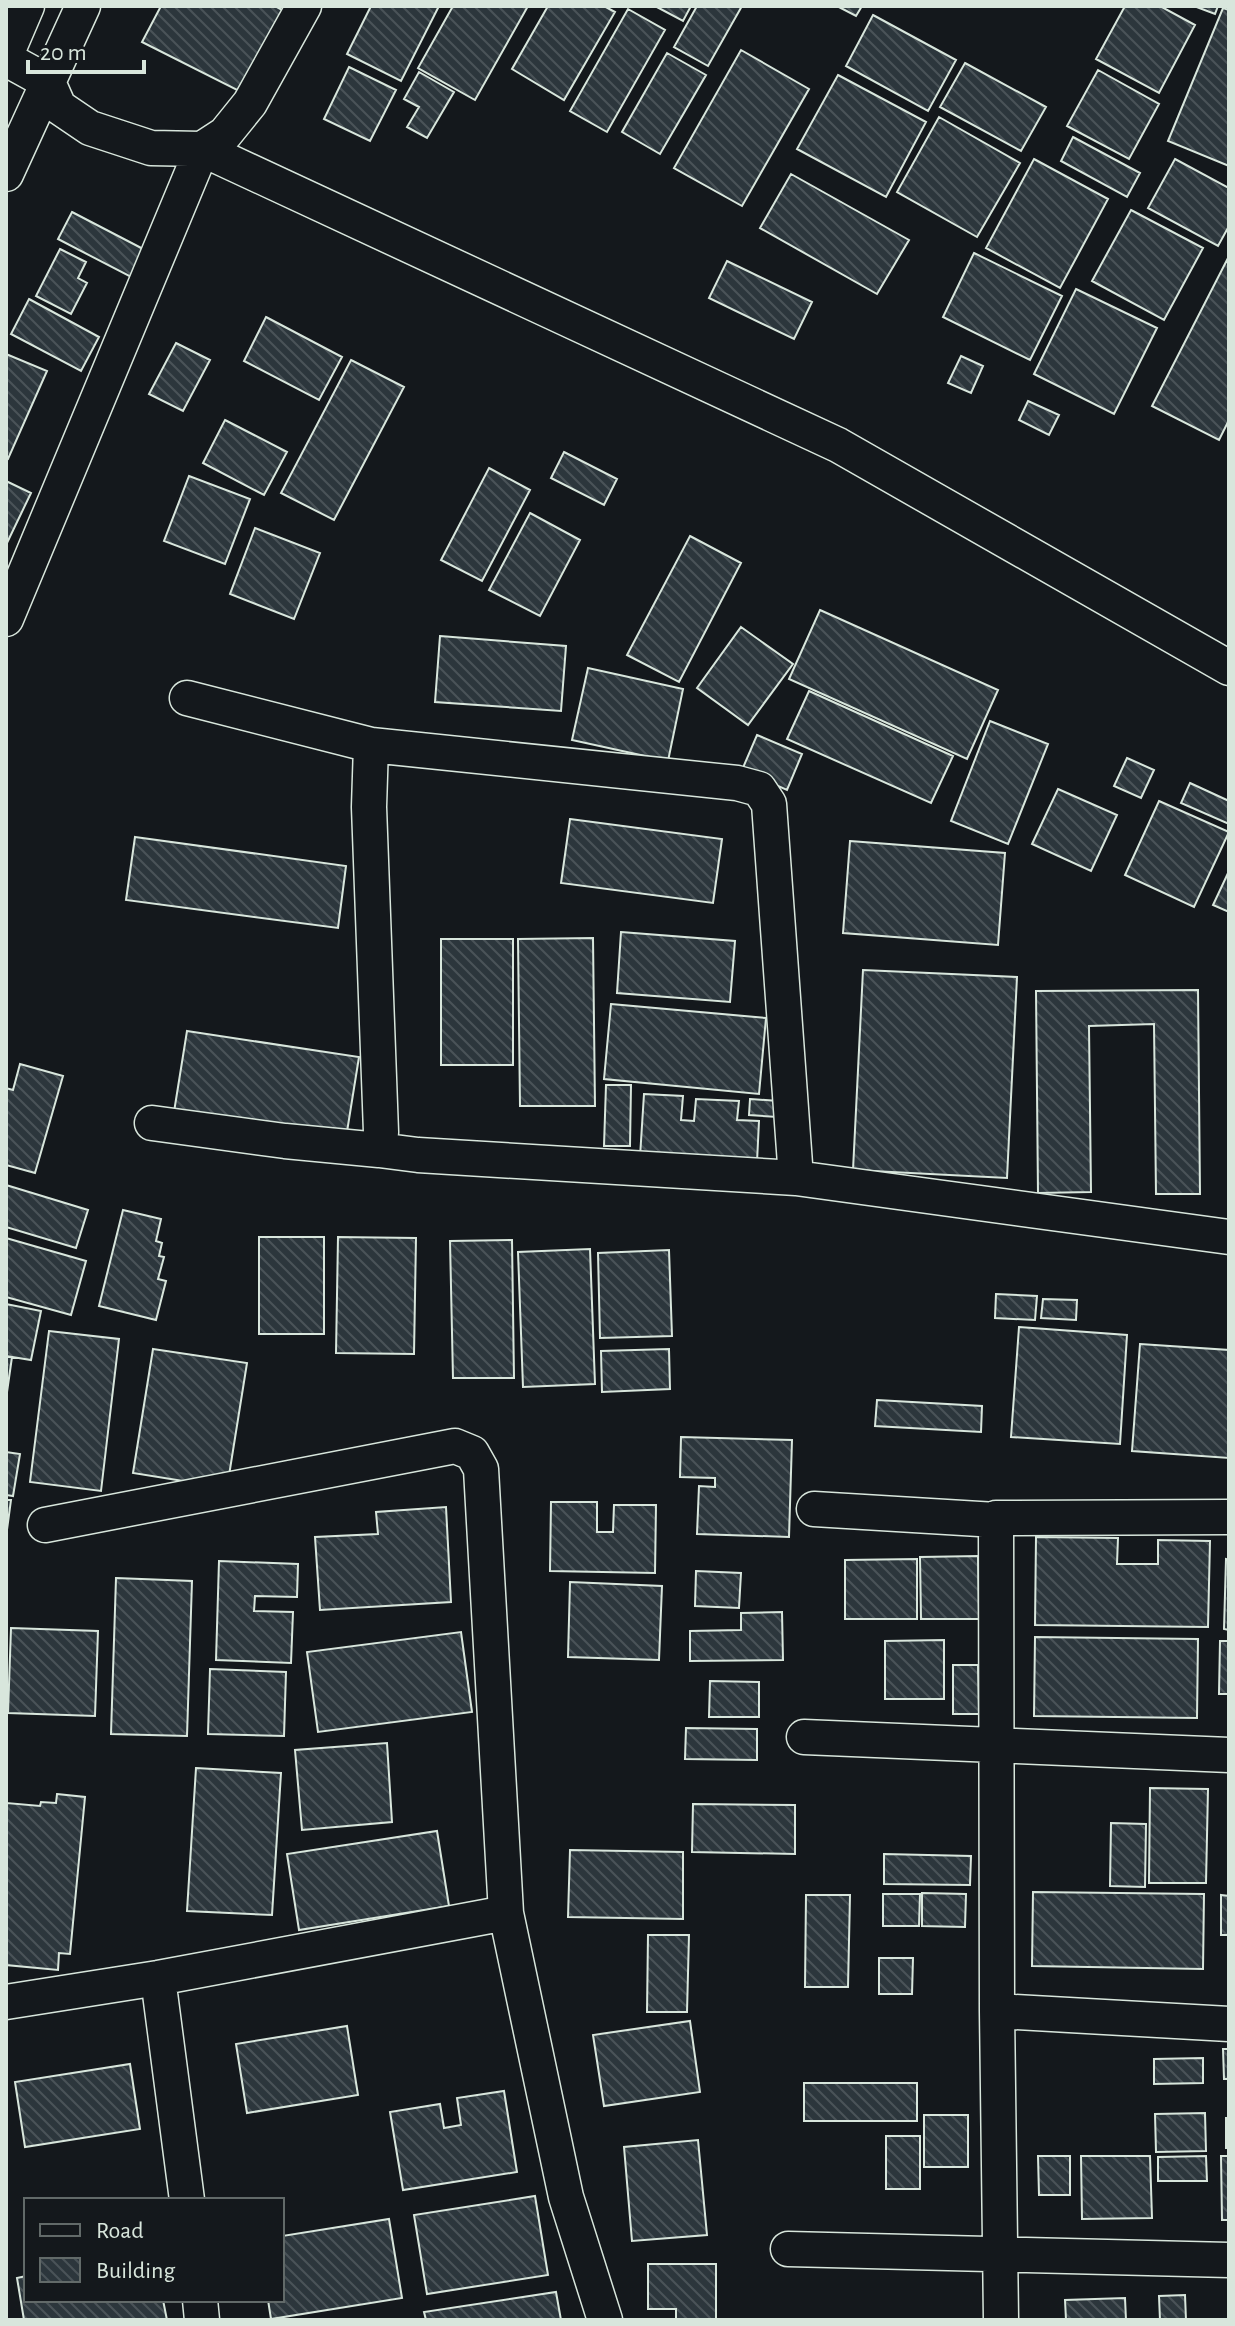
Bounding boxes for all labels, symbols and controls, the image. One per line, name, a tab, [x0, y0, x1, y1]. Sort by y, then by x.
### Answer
scale bar	[28, 24, 144, 74]
text: 20 m	[40, 41, 87, 65]
legend	[24, 2198, 284, 2302]
text: Road	[96, 2219, 144, 2243]
text: Building	[96, 2259, 175, 2283]

